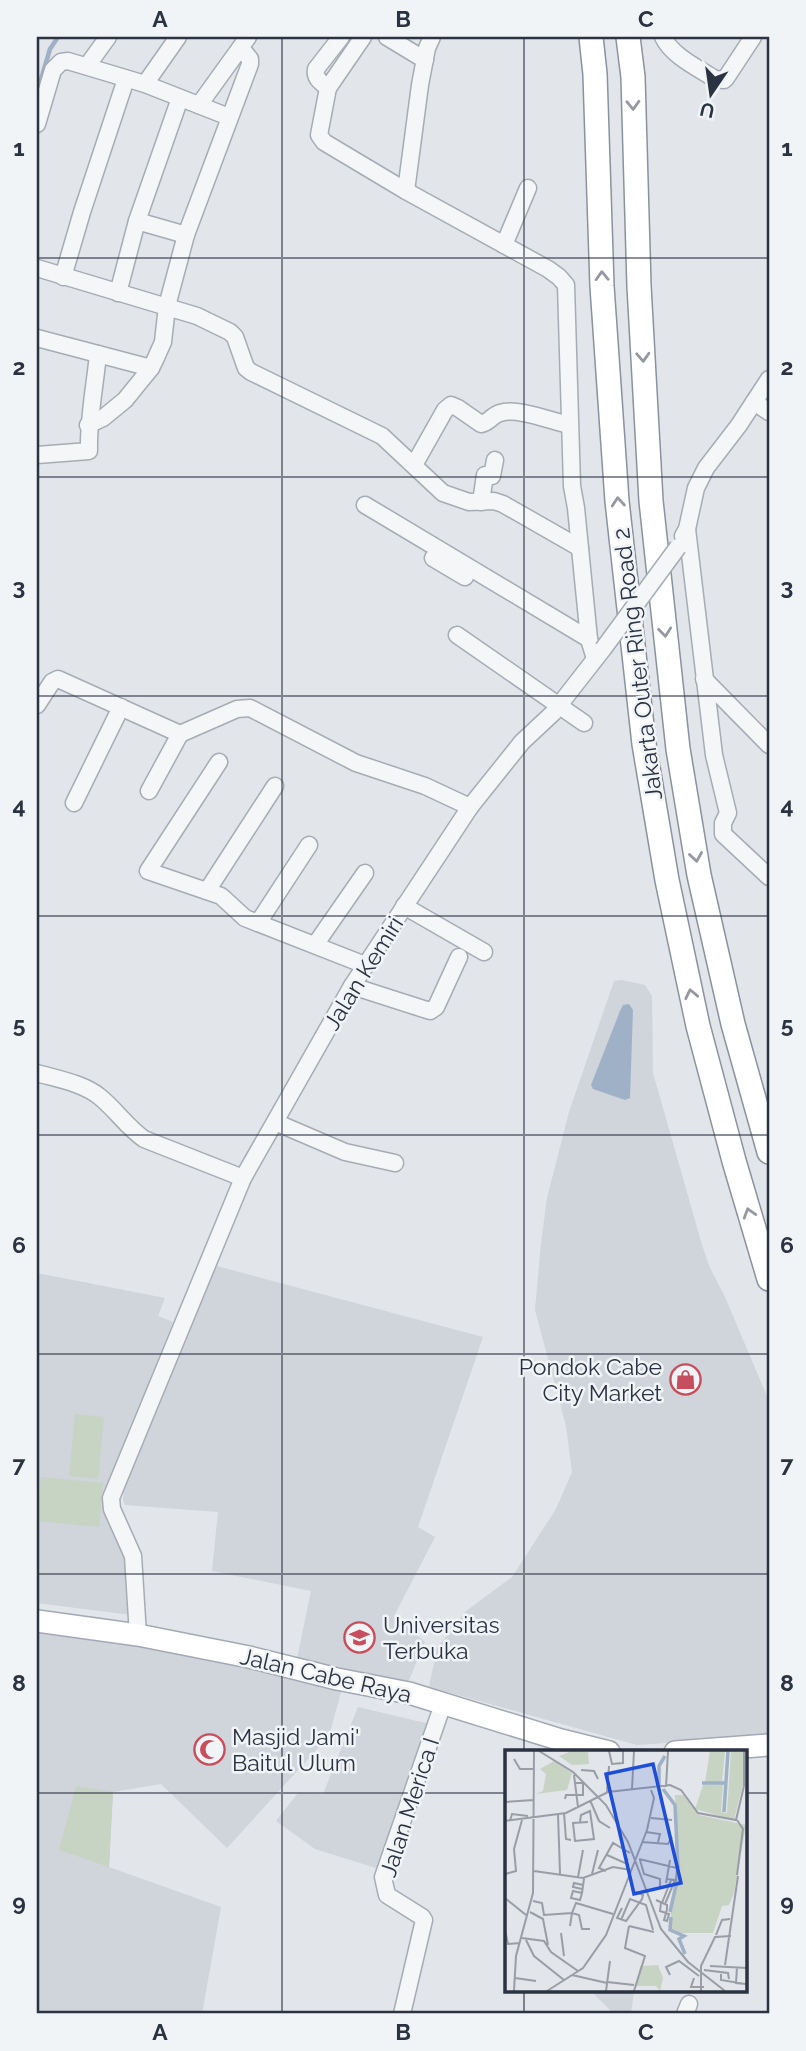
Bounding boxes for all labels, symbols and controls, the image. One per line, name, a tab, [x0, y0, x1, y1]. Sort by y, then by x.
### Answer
text: A	[152, 5, 168, 32]
text: B	[395, 5, 411, 32]
text: C	[638, 5, 654, 32]
north arrow	[676, 60, 746, 130]
text: U	[698, 98, 717, 123]
one-way arrow	[626, 100, 641, 111]
text: 1	[13, 134, 25, 161]
text: 1	[781, 134, 793, 161]
one-way arrow	[594, 270, 609, 281]
one-way arrow	[635, 351, 650, 362]
text: 2	[13, 353, 25, 380]
text: 2	[781, 353, 793, 380]
one-way arrow	[611, 497, 626, 508]
street label: Jakarta Outer Ring Road 2	[607, 526, 667, 802]
text: 3	[13, 573, 25, 600]
text: 3	[781, 573, 793, 600]
one-way arrow	[658, 626, 673, 638]
text: 4	[12, 792, 26, 819]
text: 4	[780, 792, 794, 819]
one-way arrow	[688, 851, 703, 863]
street label: Jalan Kemiri	[318, 911, 408, 1035]
one-way arrow	[684, 988, 699, 1000]
text: 5	[13, 1011, 26, 1038]
text: 5	[781, 1011, 794, 1038]
one-way arrow	[743, 1208, 758, 1220]
text: 6	[12, 1231, 26, 1258]
text: 6	[780, 1231, 794, 1258]
place label: Pondok Cabe City Market	[519, 1353, 662, 1406]
shop icon: Pondok Cabe City Market	[668, 1362, 702, 1396]
text: 7	[13, 1450, 26, 1477]
text: 7	[781, 1450, 794, 1477]
place label: Universitas Terbuka	[383, 1611, 500, 1664]
school or university icon: Universitas Terbuka	[343, 1620, 377, 1654]
street label: Jalan Cabe Raya	[238, 1642, 414, 1708]
text: 8	[12, 1669, 26, 1696]
text: 8	[780, 1669, 794, 1696]
place label: Masjid Jami' Baitul Ulum	[232, 1723, 360, 1776]
mosque icon: Masjid Jami' Baitul Ulum	[192, 1732, 226, 1766]
street label: Jalan Merica I	[374, 1734, 444, 1880]
inset map	[505, 1750, 746, 1992]
text: 9	[12, 1889, 26, 1916]
text: 9	[780, 1889, 794, 1916]
text: A	[152, 2018, 168, 2045]
text: B	[395, 2018, 411, 2045]
text: C	[638, 2018, 654, 2045]

